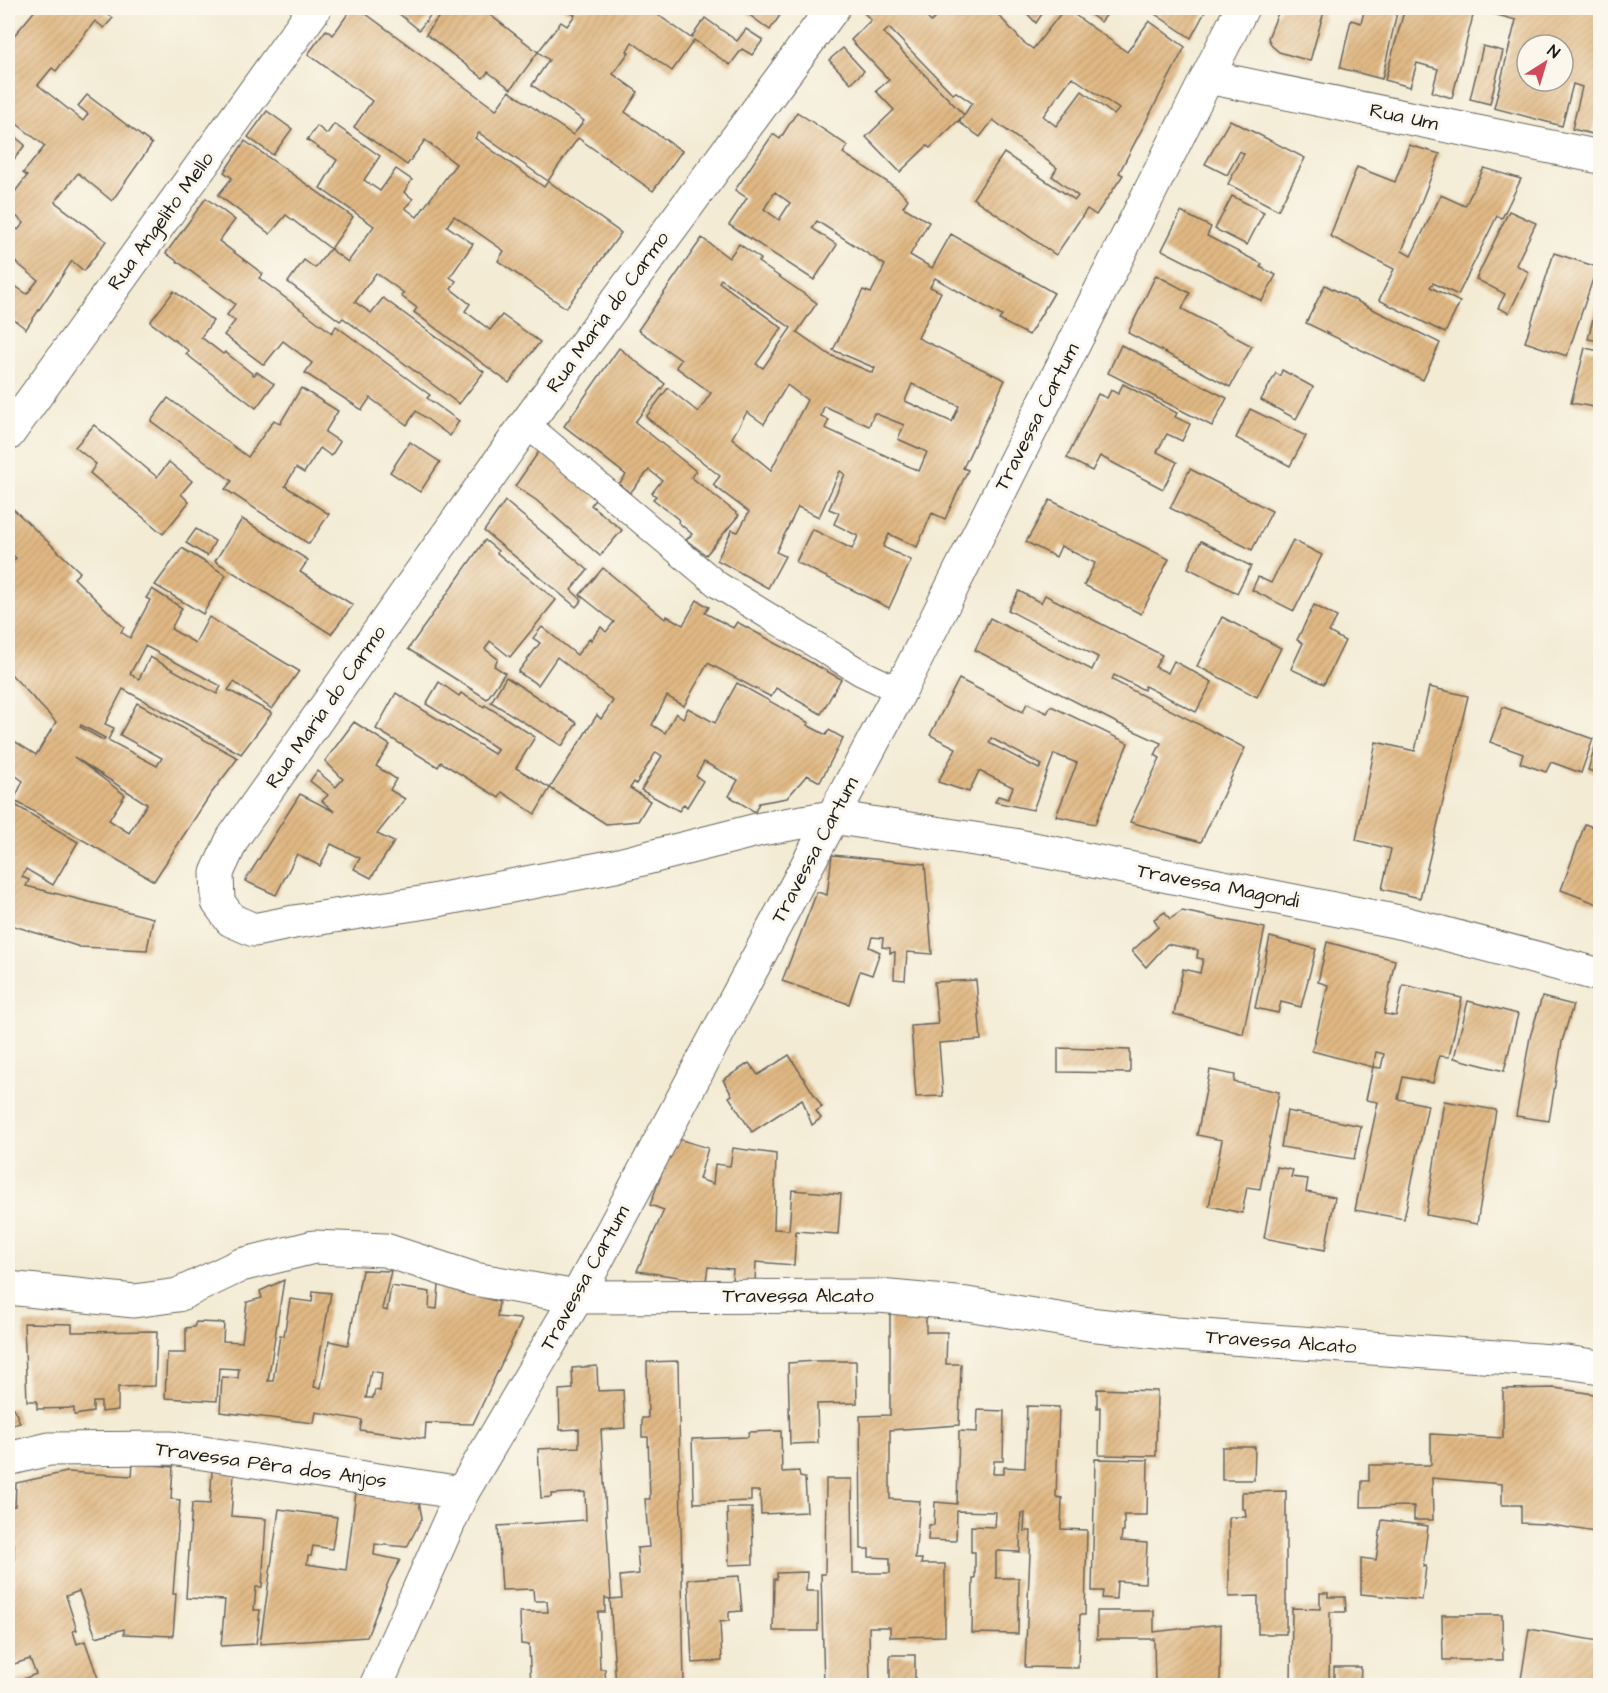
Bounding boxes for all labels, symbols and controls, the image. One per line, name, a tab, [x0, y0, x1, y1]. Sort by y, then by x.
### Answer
north arrow	[1515, 33, 1575, 93]
text: N	[1543, 40, 1564, 64]
street label: Rua Um	[1367, 96, 1441, 138]
street label: Rua Angelito Mello	[101, 146, 222, 297]
street label: Rua Maria do Carmo	[540, 226, 676, 398]
street label: Travessa Cartum	[988, 338, 1087, 496]
street label: Rua Maria do Carmo	[259, 620, 393, 794]
street label: Travessa Cartum	[765, 771, 866, 928]
street label: Travessa Magondi	[1134, 857, 1302, 916]
street label: Travessa Cartum	[533, 1200, 637, 1356]
street label: Travessa Alcato	[722, 1282, 874, 1310]
street label: Travessa Alcato	[1205, 1323, 1357, 1361]
street label: Travessa Pêra dos Anjos	[154, 1435, 388, 1495]

